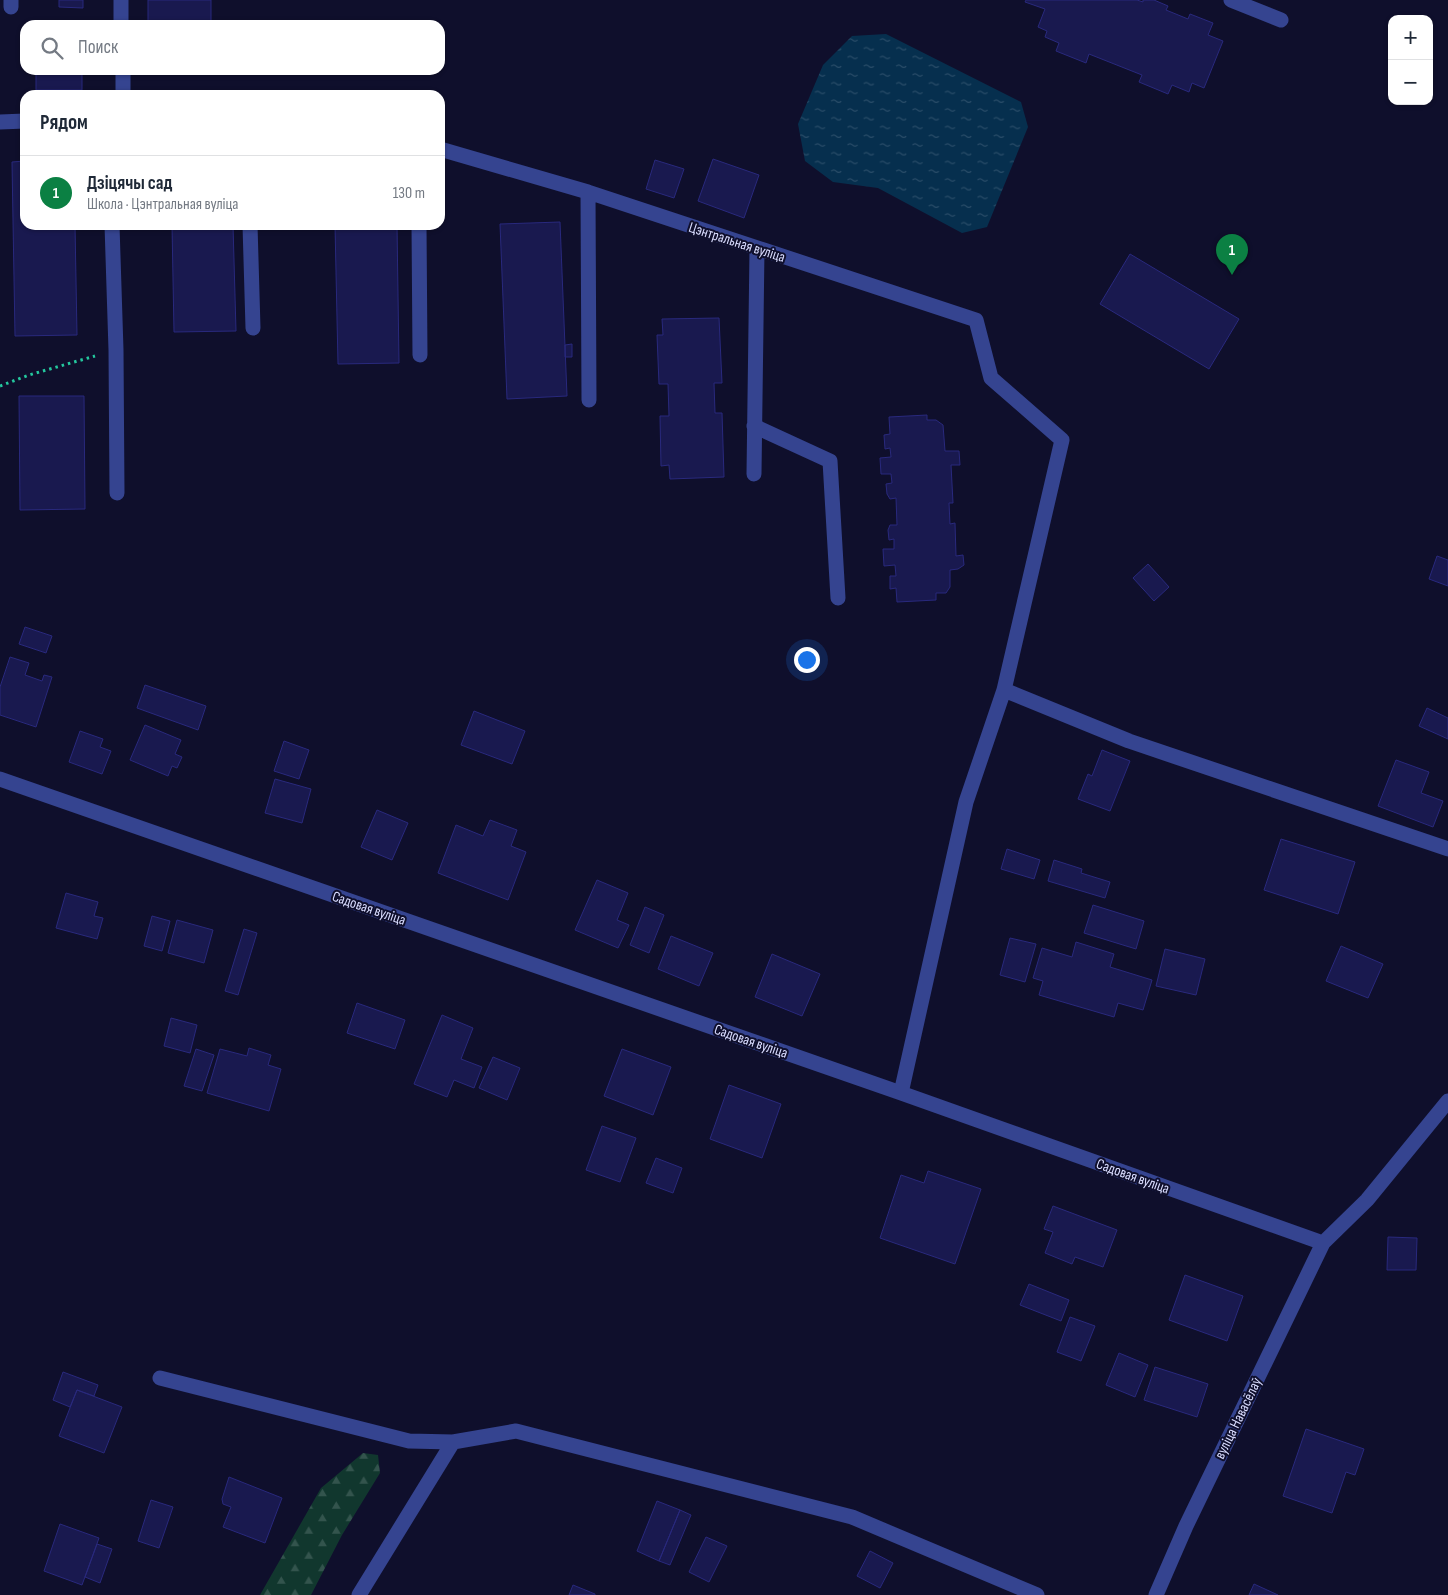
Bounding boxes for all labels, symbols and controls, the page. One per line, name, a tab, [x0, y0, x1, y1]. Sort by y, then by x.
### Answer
map controls	[1388, 15, 1433, 105]
button: +	[1388, 15, 1433, 60]
search box	[20, 20, 445, 75]
icon: search	[38, 34, 66, 62]
text: Поиск	[78, 36, 118, 59]
button: −	[1388, 60, 1433, 105]
text: Рядом	[40, 110, 88, 135]
text: Дзіцячы сад	[87, 172, 172, 195]
text: 1	[53, 184, 59, 203]
text: 130 m	[393, 184, 425, 203]
text: Школа · Цэнтральная вуліца	[87, 195, 238, 214]
street label: Цэнтральная вуліца	[686, 218, 788, 267]
pin: 1	[1216, 234, 1248, 275]
your location	[794, 647, 820, 673]
street label: Садовая вуліца	[330, 887, 408, 930]
street label: Садовая вуліца	[712, 1020, 790, 1063]
street label: Садовая вуліца	[1094, 1154, 1172, 1199]
street label: вуліца Навасёлаў	[1211, 1374, 1266, 1462]

